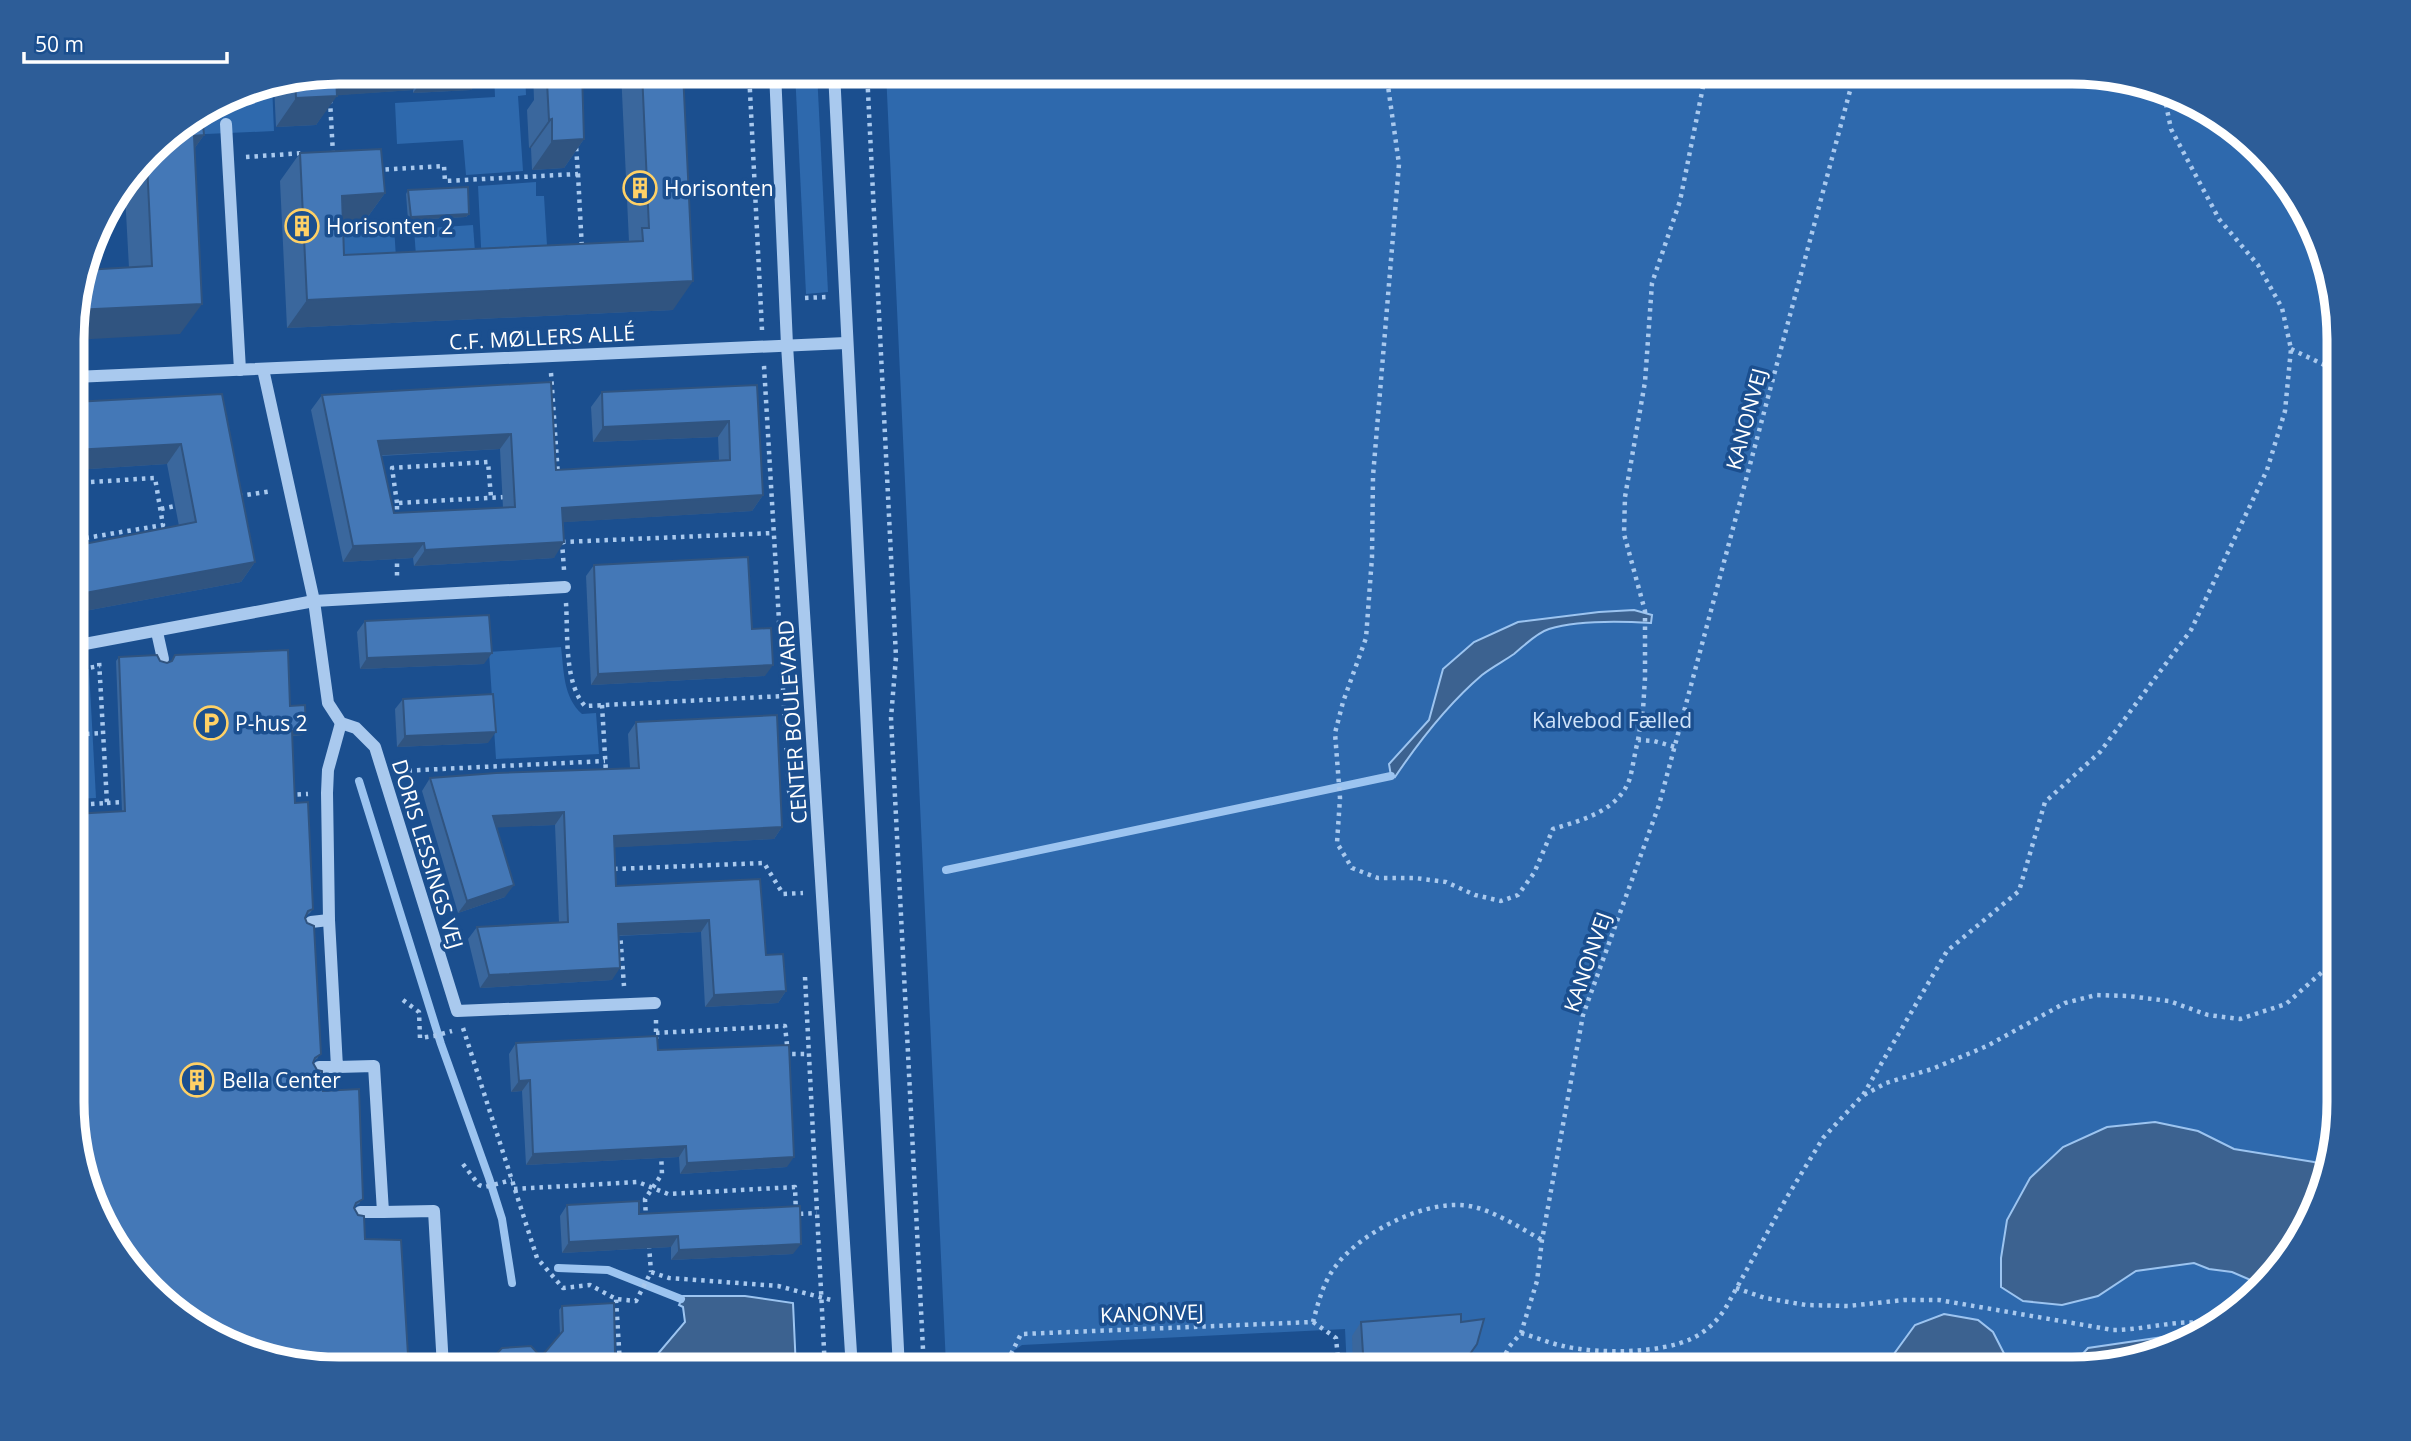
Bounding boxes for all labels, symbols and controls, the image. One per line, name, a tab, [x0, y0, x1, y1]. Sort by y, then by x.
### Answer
scale bar	[24, 21, 228, 65]
text: 50 m	[35, 30, 84, 58]
building icon: Horisonten	[621, 169, 659, 207]
place label: Horisonten	[664, 174, 774, 202]
building icon: Horisonten 2	[283, 207, 321, 245]
place label: Horisonten 2	[326, 212, 453, 240]
street label: C.F. MØLLERS ALLÉ	[448, 318, 636, 356]
street label: KANONVEJ	[1719, 365, 1773, 473]
street label: CENTER BOULEVARD	[771, 619, 813, 825]
parking icon: P-hus 2	[192, 704, 230, 742]
park label: Kalvebod Fælled	[1532, 706, 1692, 734]
place label: P-hus 2	[235, 709, 308, 737]
street label: DORIS LESSINGS VEJ	[386, 756, 470, 952]
street label: KANONVEJ	[1557, 908, 1617, 1016]
building icon: Bella Center	[178, 1061, 216, 1099]
place label: Bella Center	[222, 1066, 341, 1094]
street label: KANONVEJ	[1100, 1297, 1204, 1329]

